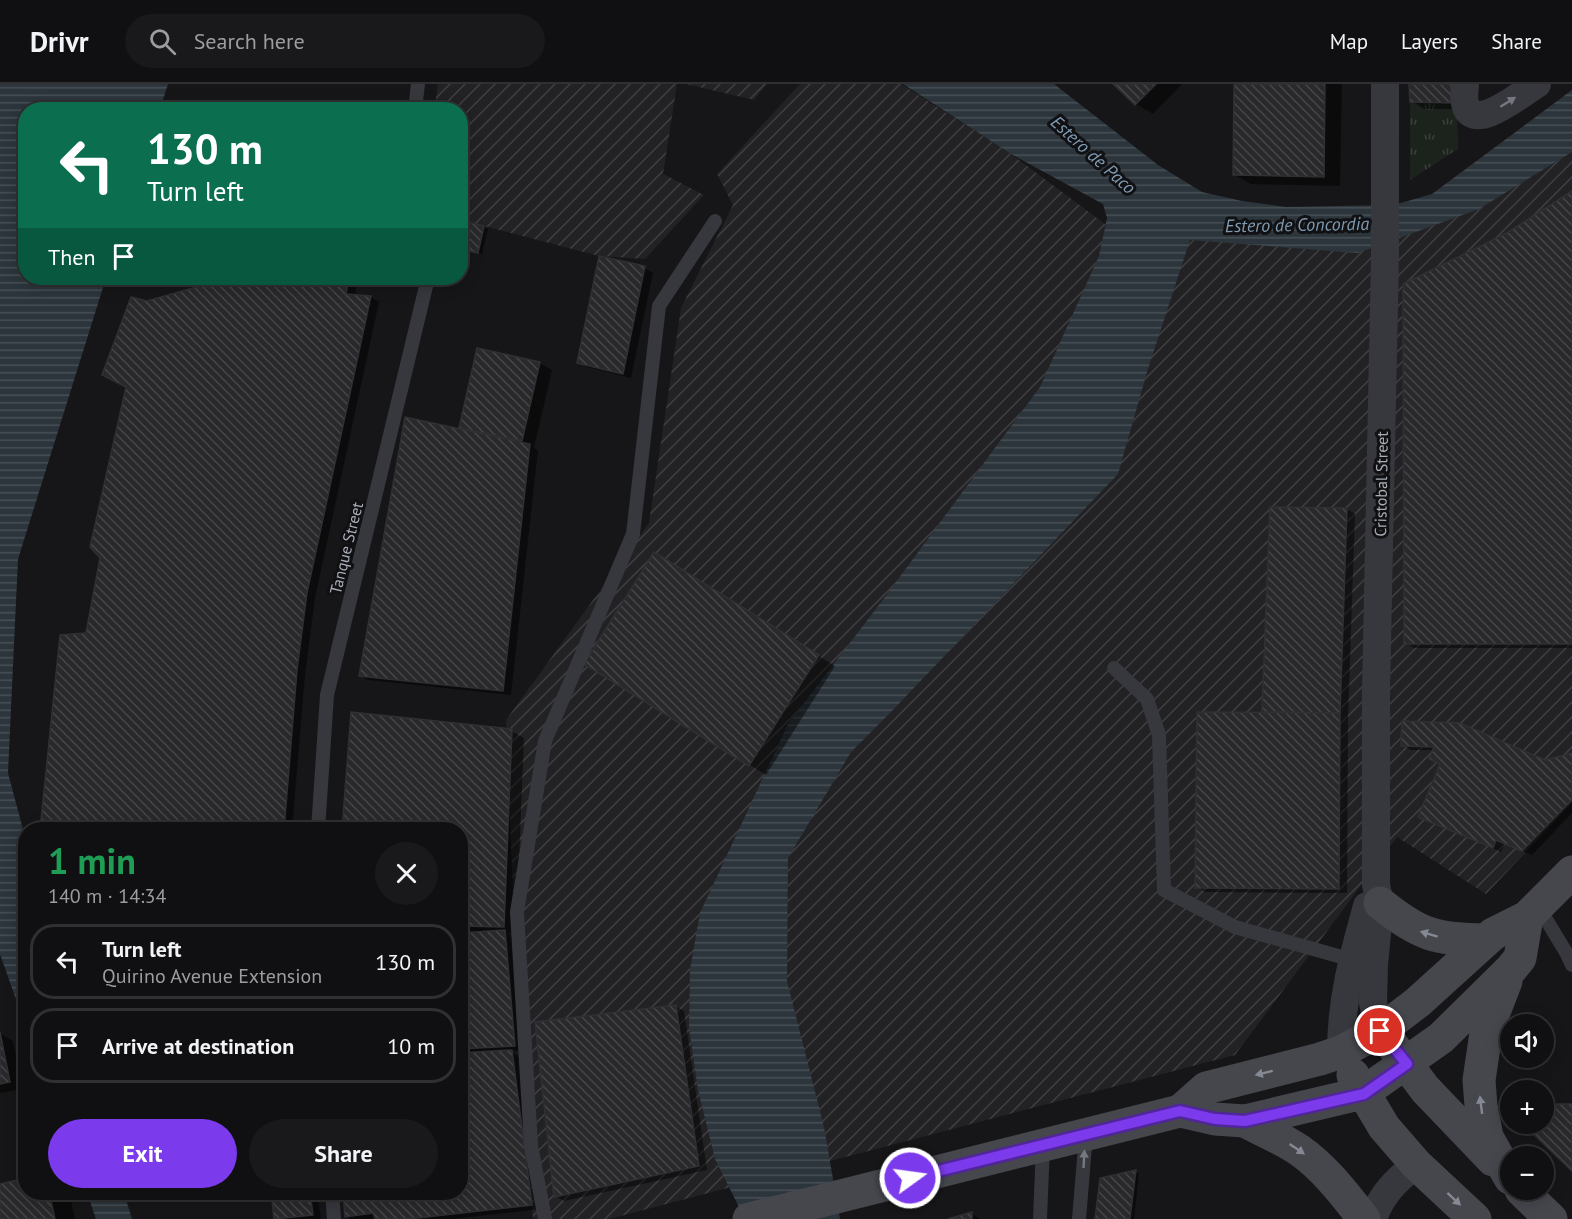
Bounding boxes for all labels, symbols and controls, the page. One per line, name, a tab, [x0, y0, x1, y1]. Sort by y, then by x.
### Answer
search box	[125, 14, 545, 68]
text: Drivr	[30, 23, 89, 60]
icon: search	[146, 25, 179, 58]
text: Search here	[194, 27, 305, 55]
text: Map	[1330, 28, 1368, 55]
text: Layers	[1401, 28, 1458, 55]
text: Share	[1491, 28, 1542, 55]
one-way arrow	[1500, 97, 1516, 108]
water label: Estero de Paco	[1046, 110, 1141, 199]
text: 130 m	[147, 121, 263, 176]
icon: left	[48, 126, 126, 204]
text: Turn left	[147, 174, 244, 208]
water label: Estero de Concordia	[1225, 212, 1370, 237]
icon: arrive	[107, 240, 140, 273]
text: Then	[48, 243, 95, 271]
street label: Cristobal Street	[1370, 430, 1392, 537]
street label: Tanque Street	[325, 499, 367, 596]
text: 1 min	[48, 837, 136, 884]
button: close	[375, 842, 438, 905]
text: 140 m · 14:34	[48, 883, 166, 909]
one-way arrow	[1420, 929, 1438, 938]
text: Turn left	[102, 935, 182, 963]
icon: left	[51, 945, 84, 978]
text: 130 m	[375, 948, 435, 976]
text: Quirino Avenue Extension	[102, 963, 322, 989]
pin	[1354, 1005, 1405, 1056]
icon: arrive	[1363, 1014, 1396, 1047]
map controls	[1500, 1014, 1554, 1200]
button: sound	[1500, 1014, 1554, 1068]
icon: arrive	[51, 1029, 84, 1062]
text: Arrive at destination	[102, 1032, 294, 1060]
text: 10 m	[387, 1032, 435, 1060]
one-way arrow	[1254, 1069, 1273, 1079]
button: +	[1500, 1080, 1554, 1134]
one-way arrow	[1476, 1095, 1486, 1114]
button: Exit	[48, 1119, 237, 1188]
button: Share	[249, 1119, 438, 1188]
one-way arrow	[1288, 1143, 1304, 1155]
position arrow	[878, 1146, 942, 1210]
button: −	[1500, 1146, 1554, 1200]
one-way arrow	[1080, 1150, 1089, 1169]
one-way arrow	[1447, 1192, 1462, 1206]

